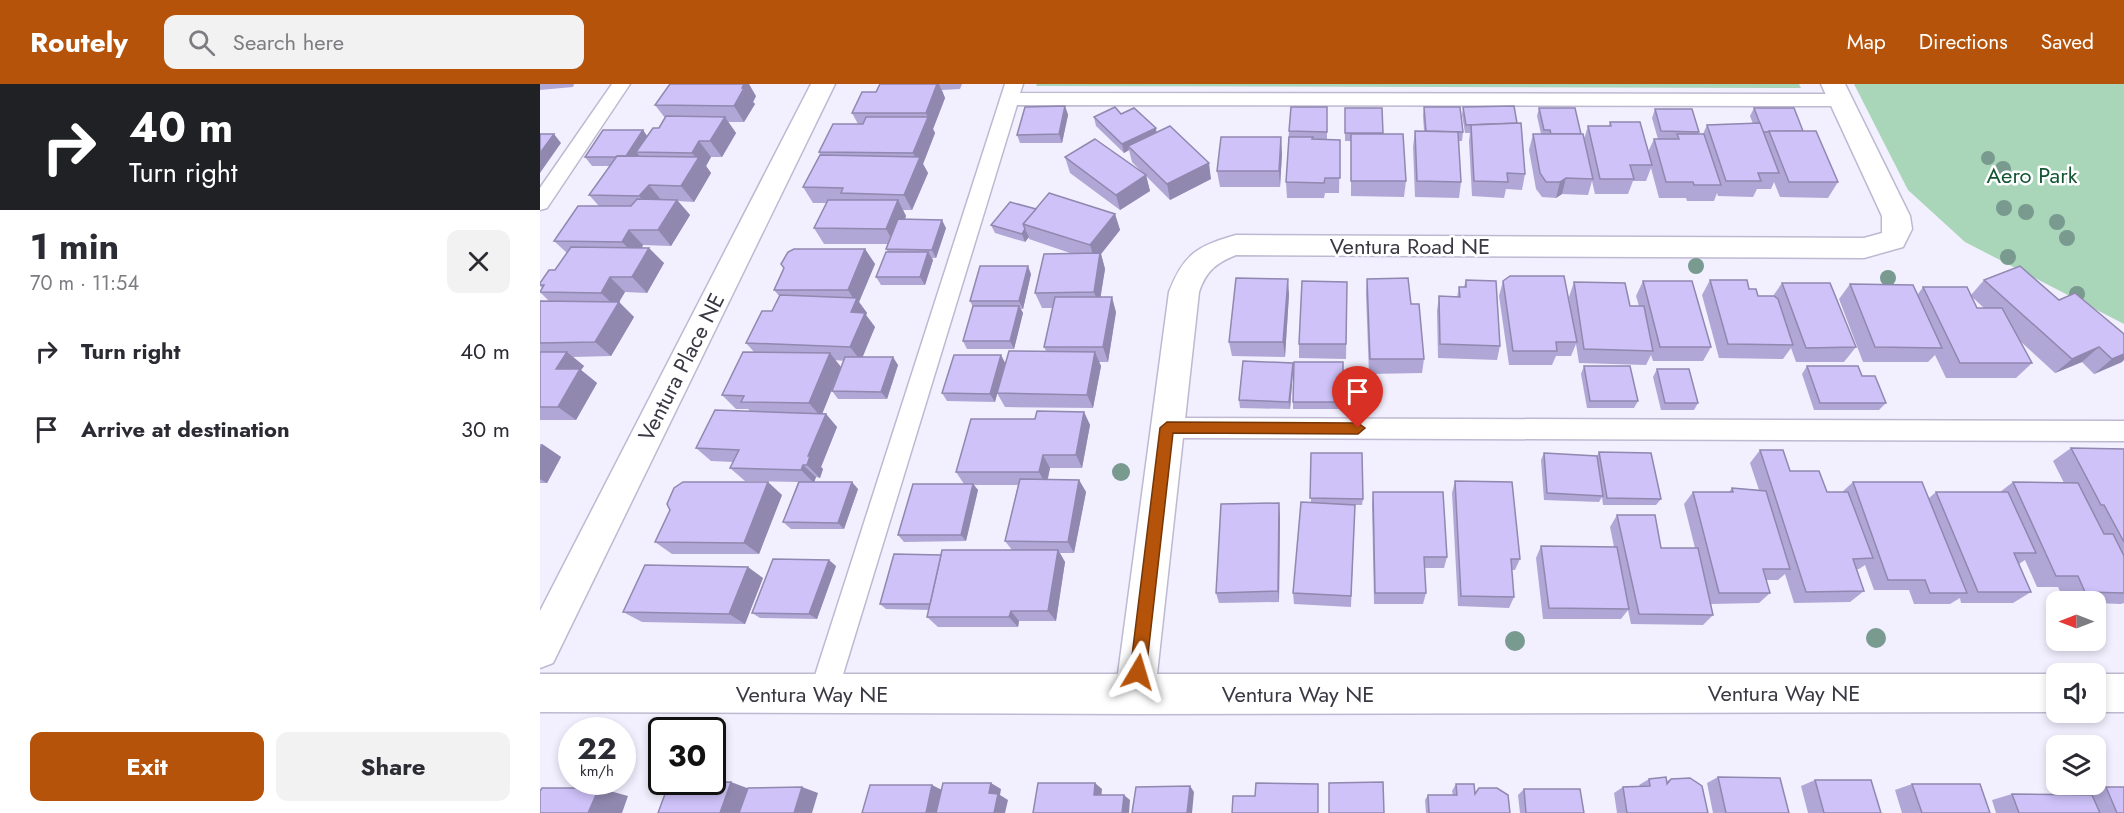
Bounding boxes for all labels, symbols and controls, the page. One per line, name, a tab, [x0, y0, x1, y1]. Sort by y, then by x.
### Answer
search box	[164, 15, 584, 69]
text: Routely	[30, 22, 128, 63]
icon: search	[185, 26, 218, 59]
text: Search here	[233, 26, 344, 58]
text: Map	[1847, 27, 1886, 57]
text: Directions	[1919, 27, 2008, 57]
text: Saved	[2041, 27, 2094, 57]
text: 40 m	[129, 97, 233, 158]
icon: right	[30, 108, 108, 186]
text: Turn right	[129, 153, 237, 192]
park label: Aero Park	[1987, 159, 2078, 191]
text: 1 min	[30, 220, 119, 272]
button: close	[447, 230, 510, 293]
street label: Ventura Road NE	[1330, 230, 1490, 262]
text: 70 m · 11:54	[30, 269, 139, 298]
street label: Ventura Place NE	[630, 287, 732, 447]
icon: right	[30, 335, 63, 368]
text: Turn right	[81, 335, 181, 367]
text: 40 m	[460, 335, 510, 367]
pin	[1332, 366, 1383, 428]
icon: arrive	[1341, 375, 1374, 408]
icon: arrive	[30, 413, 63, 446]
text: Arrive at destination	[81, 413, 290, 445]
text: 30 m	[461, 413, 510, 445]
north arrow	[2046, 591, 2106, 651]
map controls	[2046, 591, 2106, 795]
position arrow	[1106, 640, 1170, 704]
button: sound	[2046, 663, 2106, 723]
street label: Ventura Way NE	[1708, 677, 1860, 709]
street label: Ventura Way NE	[736, 678, 888, 710]
street label: Ventura Way NE	[1222, 678, 1374, 710]
speed limit sign: 30	[648, 717, 726, 795]
text: 22	[577, 727, 617, 770]
button: Exit	[30, 732, 264, 801]
button: Share	[276, 732, 510, 801]
button: layers	[2046, 735, 2106, 795]
text: km/h	[580, 760, 614, 782]

